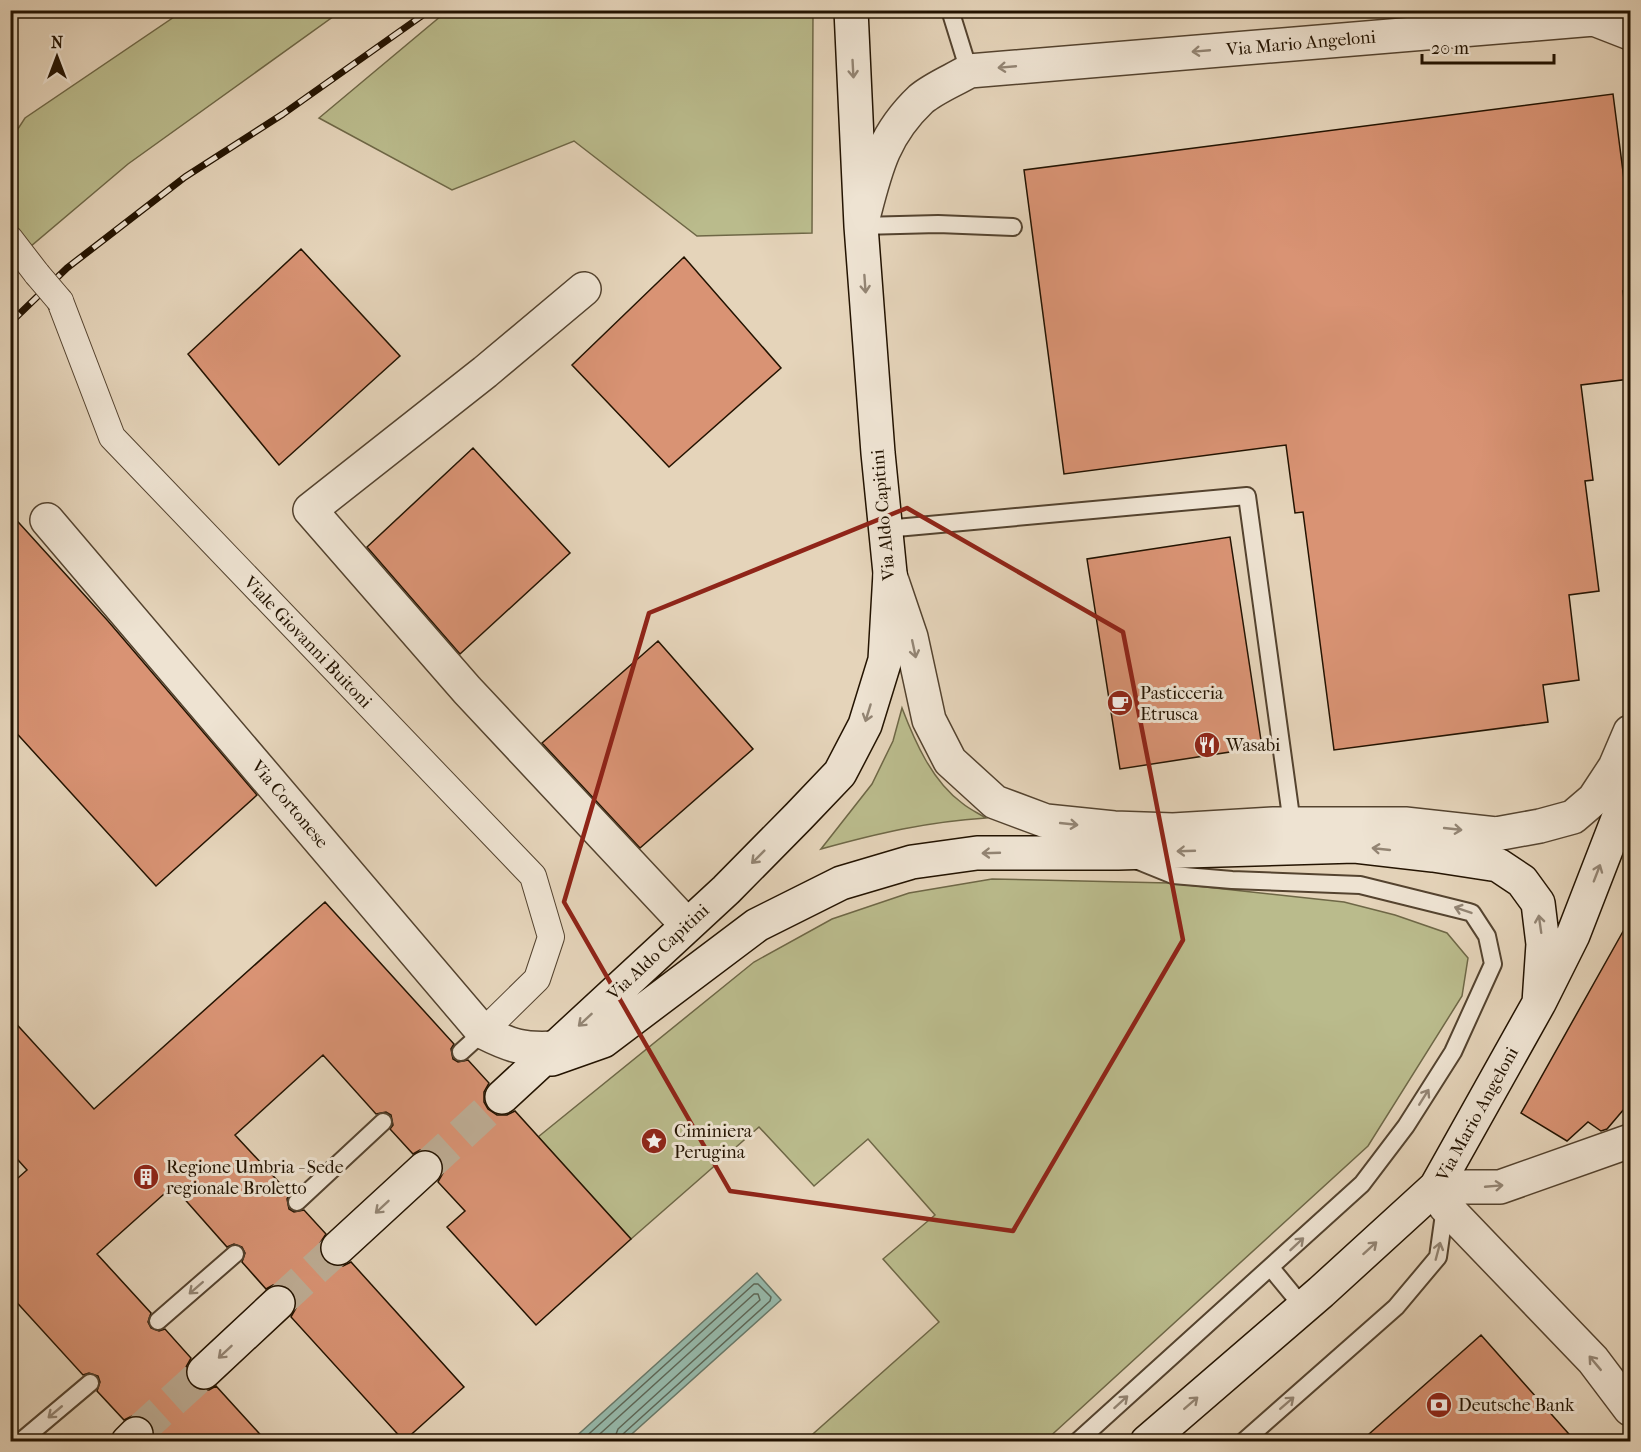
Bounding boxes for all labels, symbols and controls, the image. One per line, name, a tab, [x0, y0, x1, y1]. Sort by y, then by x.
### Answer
street label: Via Mario Angeloni	[1224, 26, 1377, 61]
north arrow	[27, 27, 87, 87]
scale bar	[1422, 27, 1554, 65]
text: N	[51, 33, 64, 52]
text: 20 m	[1431, 38, 1469, 59]
one-way arrow	[1191, 46, 1211, 57]
one-way arrow	[848, 58, 859, 78]
one-way arrow	[997, 62, 1017, 73]
one-way arrow	[860, 274, 871, 294]
street label: Via Aldo Capitini	[867, 448, 900, 582]
street label: Viale Giovanni Buitoni	[239, 571, 377, 713]
one-way arrow	[908, 639, 920, 658]
place label: Pasticceria Etrusca	[1140, 683, 1224, 725]
cafe icon: Pasticceria Etrusca	[1105, 688, 1135, 718]
one-way arrow	[862, 703, 873, 722]
restaurant icon: Wasabi	[1192, 730, 1222, 760]
place label: Wasabi	[1225, 735, 1281, 756]
street label: Via Cortonese	[246, 755, 333, 853]
one-way arrow	[1059, 819, 1079, 830]
one-way arrow	[1442, 824, 1462, 835]
one-way arrow	[1371, 843, 1391, 854]
one-way arrow	[1177, 845, 1197, 857]
one-way arrow	[982, 847, 1002, 858]
one-way arrow	[750, 850, 765, 865]
one-way arrow	[1592, 864, 1603, 883]
street label: Via Aldo Capitini	[602, 899, 714, 1006]
one-way arrow	[1454, 904, 1473, 915]
one-way arrow	[1535, 914, 1546, 934]
one-way arrow	[578, 1013, 593, 1027]
street label: Via Mario Angeloni	[1431, 1043, 1523, 1186]
one-way arrow	[1417, 1089, 1430, 1106]
place label: Ciminiera Perugina	[674, 1121, 753, 1163]
place icon: Ciminiera Perugina	[639, 1126, 669, 1156]
place label: Regione Umbria - Sede regionale Broletto	[166, 1157, 344, 1199]
building icon: Regione Umbria - Sede regionale Broletto	[131, 1162, 161, 1192]
one-way arrow	[1484, 1181, 1504, 1192]
one-way arrow	[375, 1200, 390, 1214]
one-way arrow	[1289, 1237, 1304, 1251]
one-way arrow	[1362, 1241, 1377, 1255]
one-way arrow	[1432, 1242, 1444, 1261]
one-way arrow	[189, 1281, 204, 1295]
one-way arrow	[218, 1345, 233, 1359]
one-way arrow	[1588, 1355, 1601, 1371]
bank icon: Deutsche Bank	[1424, 1390, 1454, 1420]
one-way arrow	[1113, 1395, 1128, 1409]
place label: Deutsche Bank	[1458, 1395, 1575, 1416]
one-way arrow	[1279, 1396, 1294, 1410]
one-way arrow	[1183, 1397, 1199, 1410]
one-way arrow	[48, 1405, 63, 1419]

